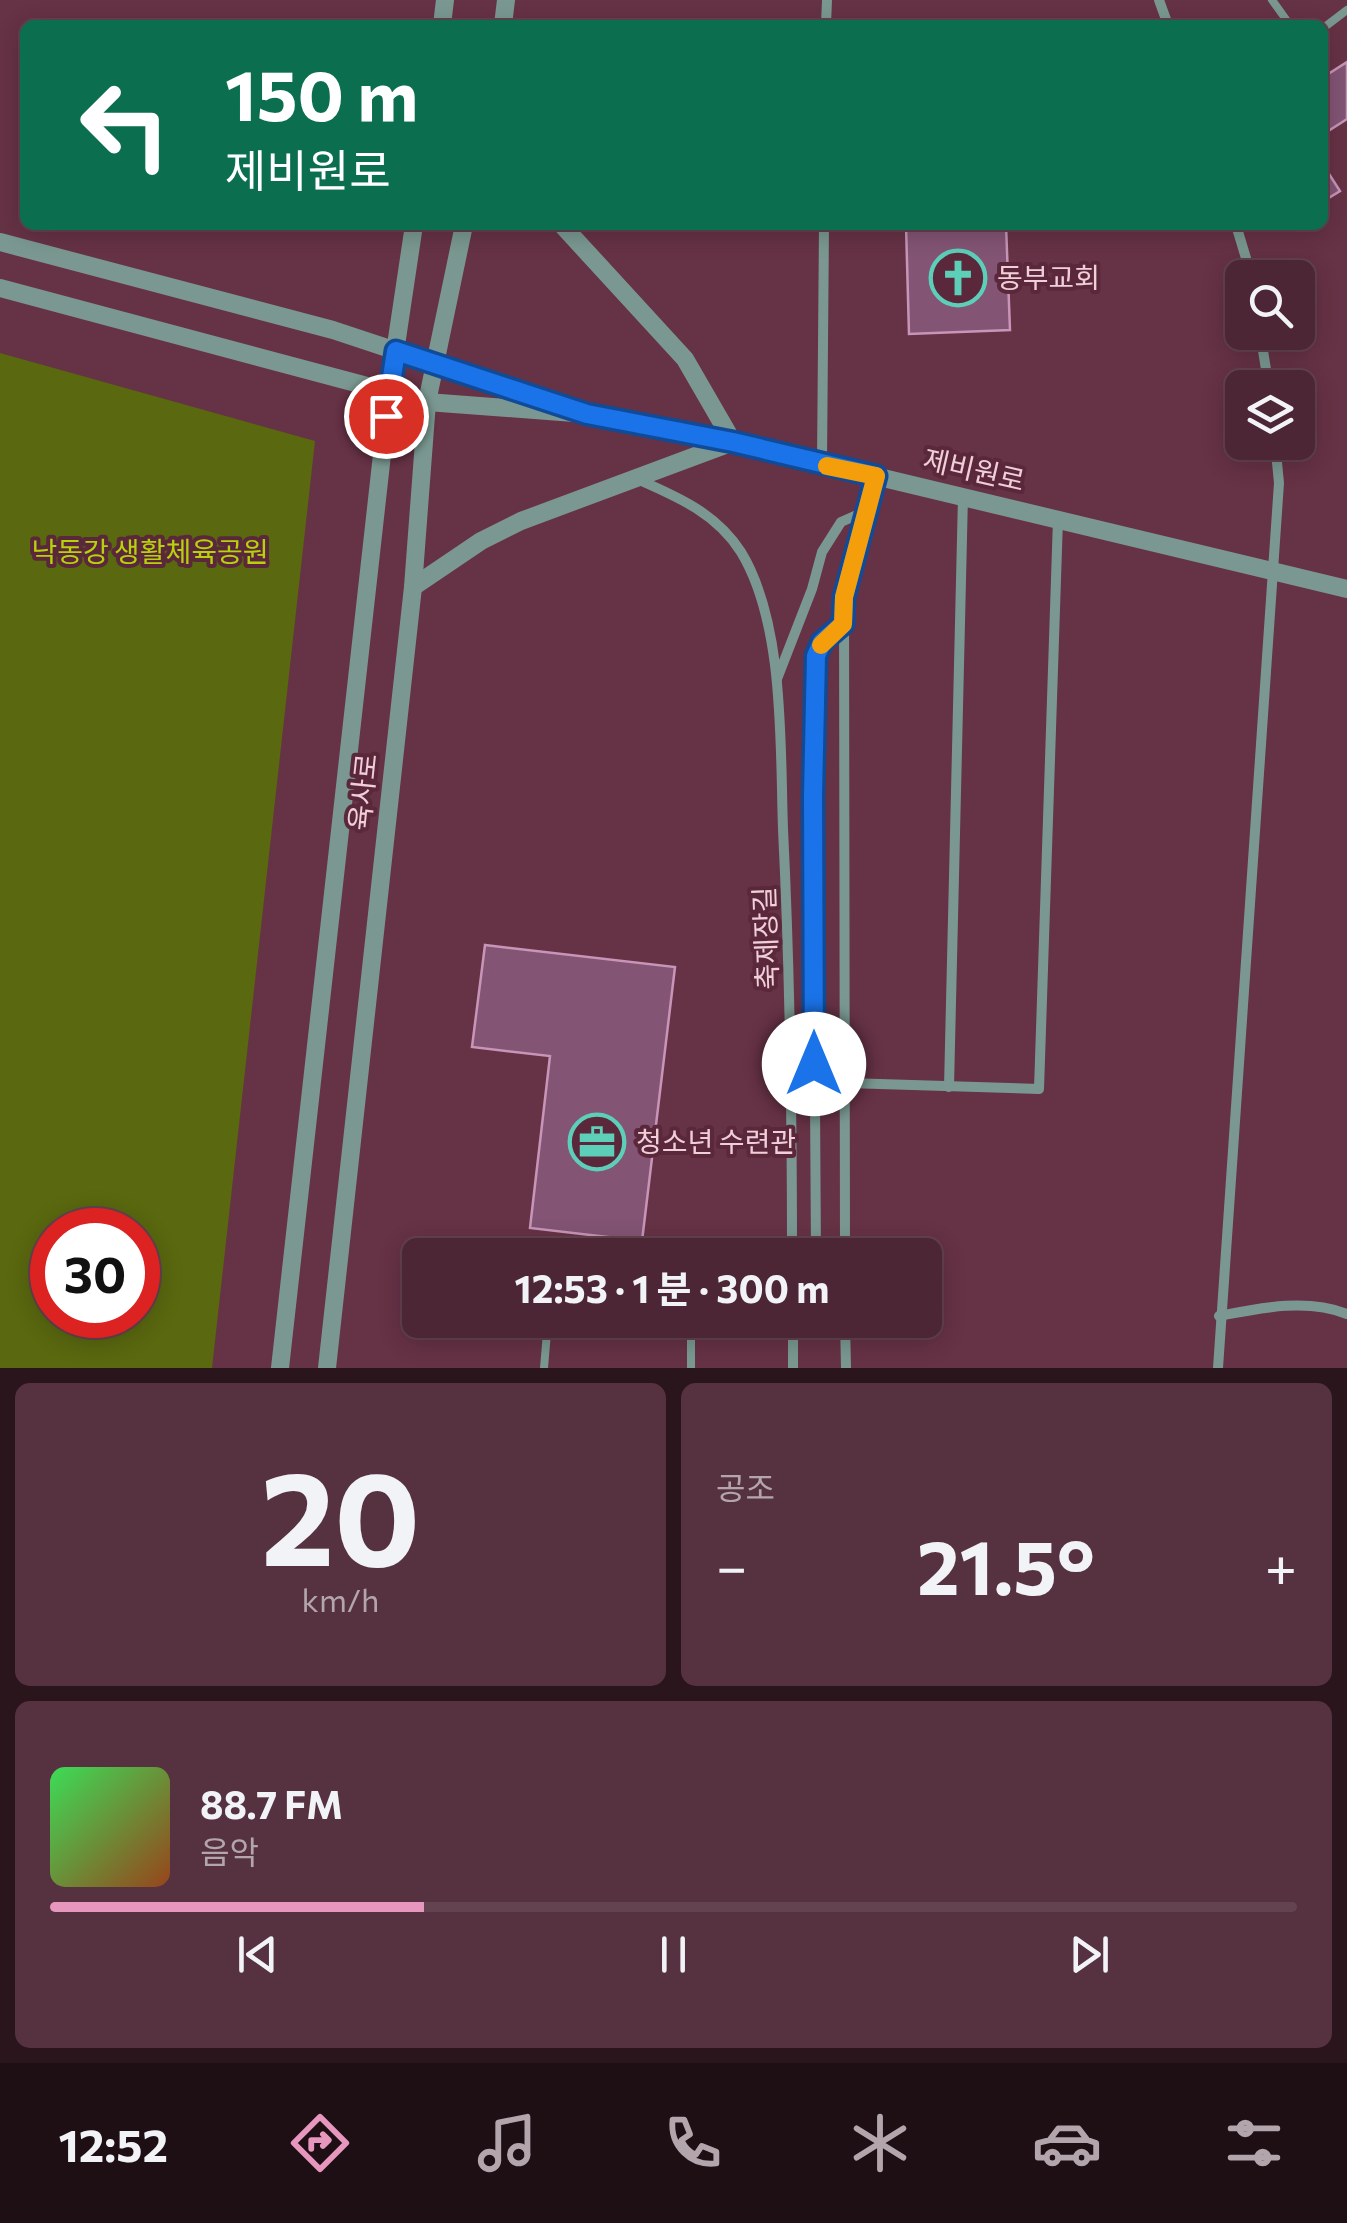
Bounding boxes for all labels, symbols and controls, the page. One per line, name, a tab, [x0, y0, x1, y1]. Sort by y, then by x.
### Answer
text: 150 m	[225, 50, 418, 135]
icon: left	[60, 60, 190, 190]
text: 제비원로	[225, 141, 391, 196]
church icon: 동부교회	[928, 248, 988, 308]
place label: 동부교회	[997, 260, 1100, 294]
map controls	[1225, 260, 1315, 460]
button: search	[1225, 260, 1315, 350]
button: layers	[1225, 370, 1315, 460]
pin	[344, 374, 429, 459]
icon: arrive	[359, 389, 414, 444]
street label: 제비원로	[920, 441, 1028, 497]
park label: 낙동강 생활체육공원	[31, 534, 269, 568]
street label: 육사로	[341, 752, 383, 832]
street label: 축제장길	[746, 886, 784, 990]
position arrow	[762, 1012, 866, 1116]
office icon: 청소년 수련관	[567, 1112, 627, 1172]
place label: 청소년 수련관	[636, 1124, 796, 1158]
speed limit sign: 30	[30, 1208, 160, 1338]
text: 12:53 · 1 분 · 300 m	[515, 1264, 829, 1311]
text: 20	[261, 1434, 420, 1593]
text: 공조	[716, 1467, 775, 1507]
text: 21.5°	[917, 1519, 1095, 1610]
text: −	[716, 1531, 747, 1598]
text: +	[1265, 1531, 1297, 1598]
text: km/h	[302, 1579, 379, 1619]
text: 88.7 FM	[200, 1780, 343, 1827]
text: 음악	[200, 1831, 259, 1871]
icon: previous	[230, 1927, 285, 1982]
icon: pause	[646, 1927, 701, 1982]
icon: next	[1062, 1927, 1117, 1982]
icon: directions	[285, 2108, 355, 2178]
icon: music	[472, 2108, 542, 2178]
icon: phone	[658, 2108, 728, 2178]
icon: climate	[845, 2108, 915, 2178]
icon: car	[1032, 2108, 1102, 2178]
icon: filters	[1219, 2108, 1289, 2178]
text: 12:52	[58, 2116, 168, 2171]

